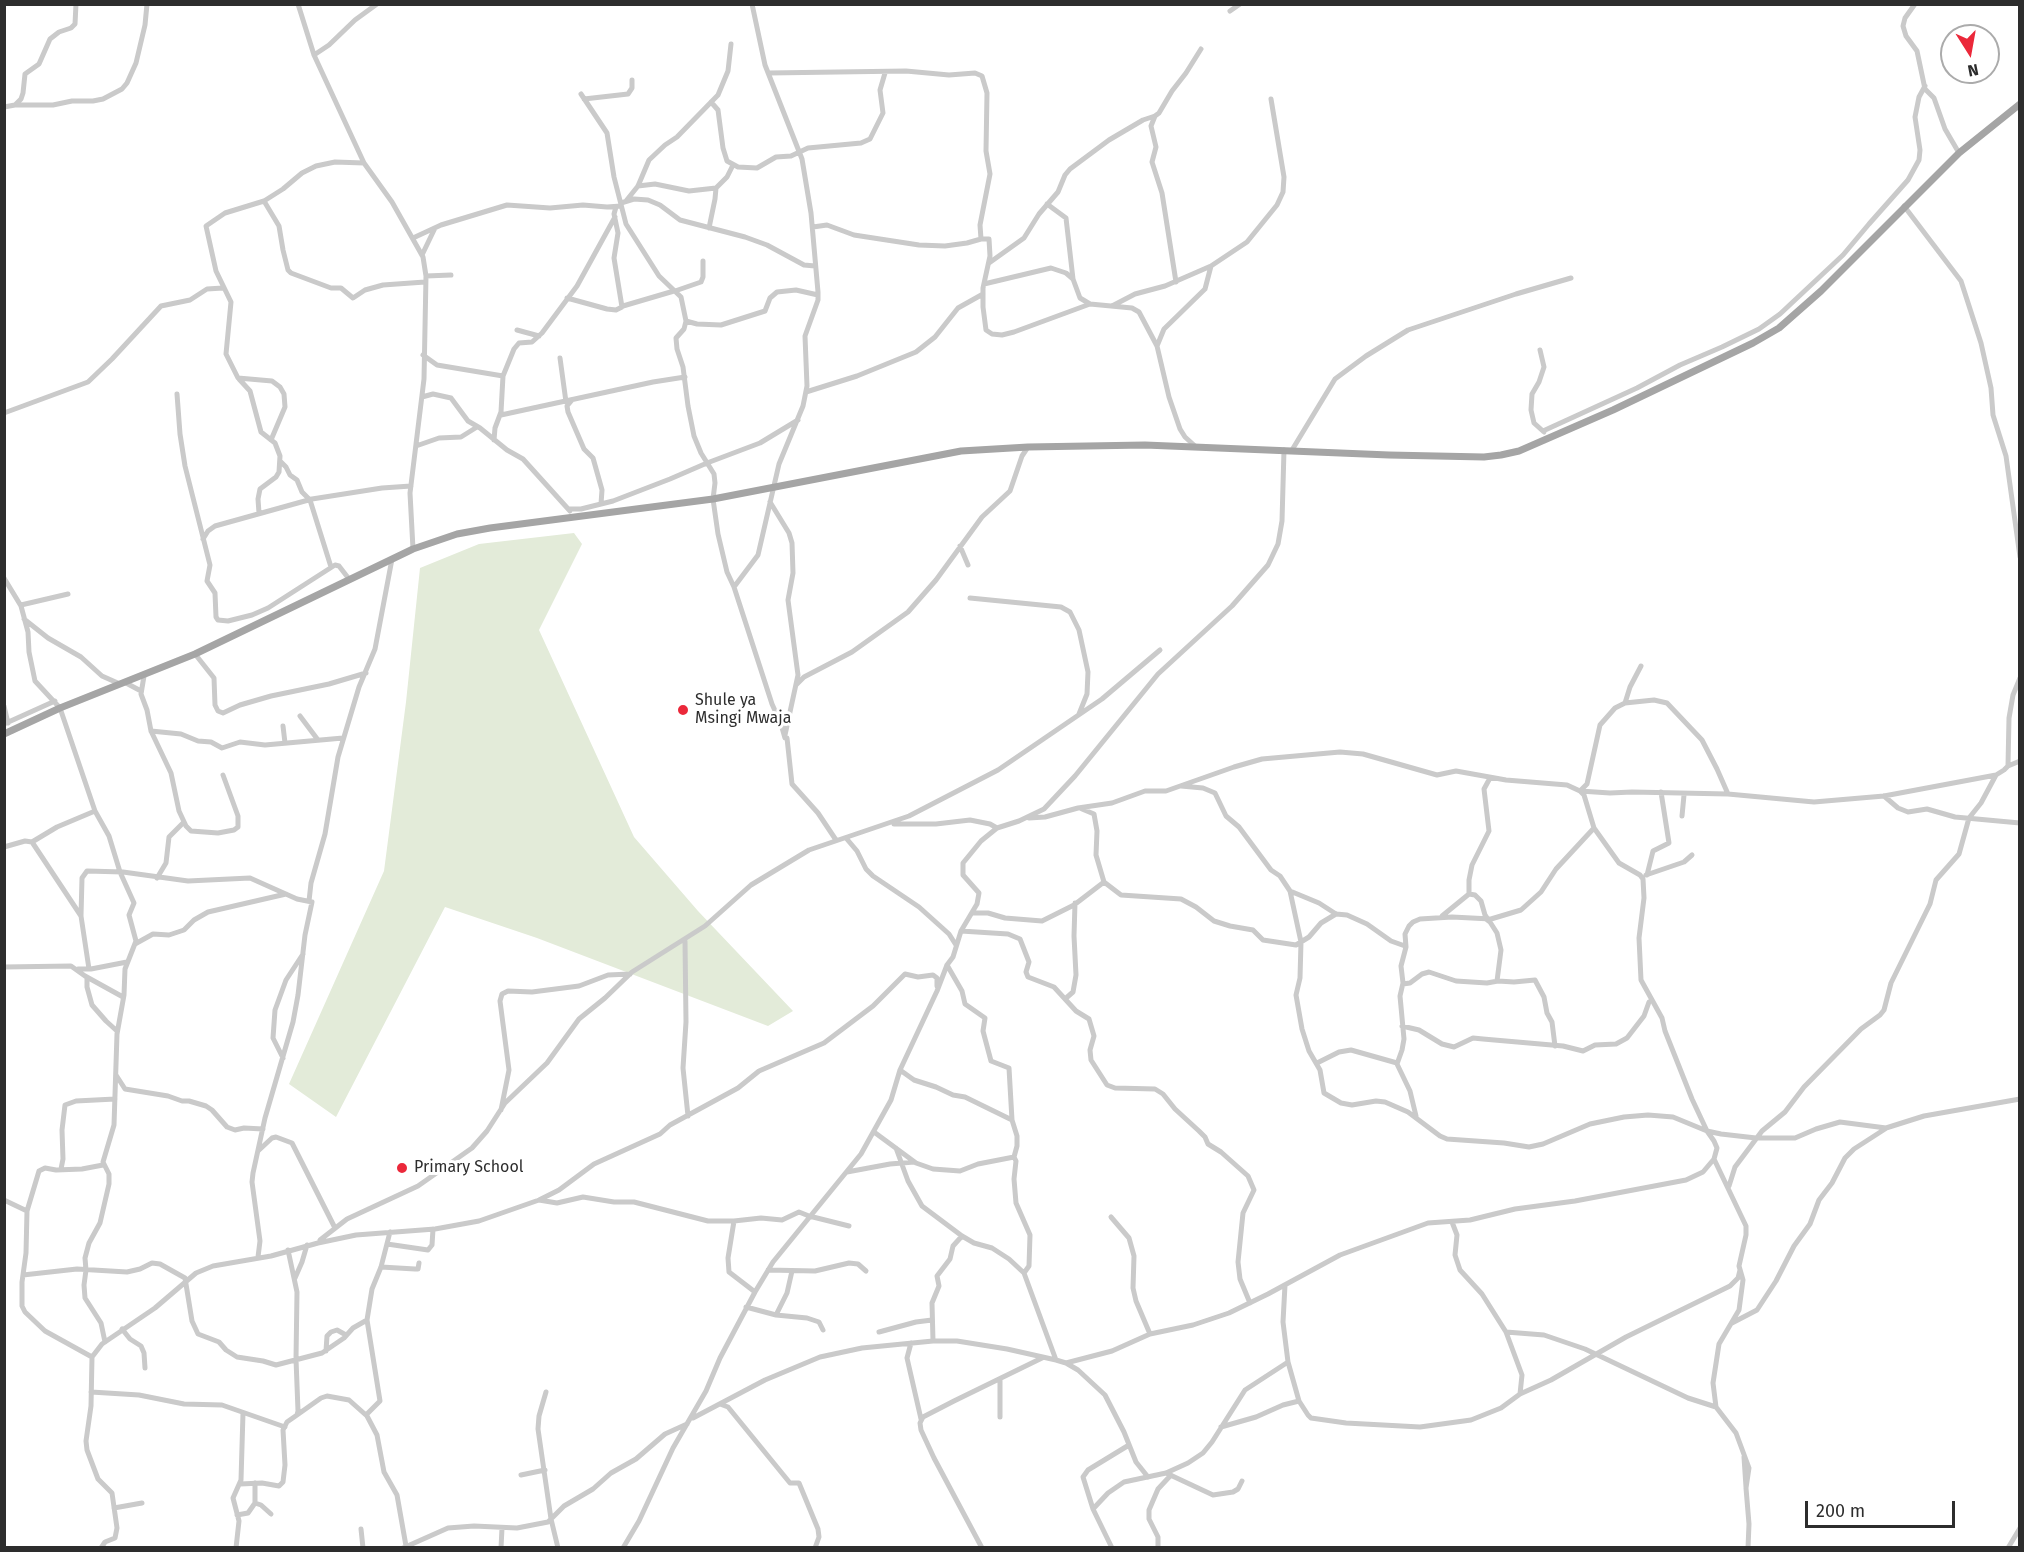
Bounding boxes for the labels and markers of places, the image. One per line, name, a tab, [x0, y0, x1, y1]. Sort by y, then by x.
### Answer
place label: Shule ya Msingi Mwaja	[695, 691, 791, 729]
marker: Shule ya Msingi Mwaja	[676, 703, 690, 717]
place label: Primary School	[414, 1158, 523, 1178]
marker: Primary School	[395, 1161, 409, 1175]

